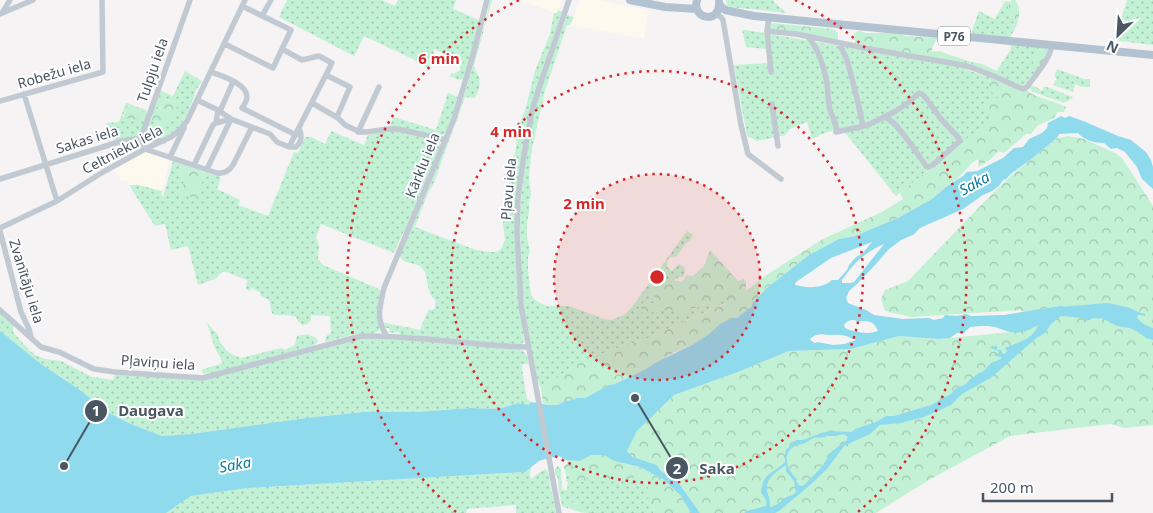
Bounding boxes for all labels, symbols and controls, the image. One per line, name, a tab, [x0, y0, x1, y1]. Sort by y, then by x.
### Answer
north arrow	[1093, 10, 1143, 60]
road number: P76	[938, 27, 970, 46]
street label: Tulpju iela	[132, 35, 172, 105]
text: N	[1103, 36, 1121, 58]
text: 6 min	[418, 48, 460, 68]
street label: Robežu iela	[15, 53, 93, 93]
street label: Celtnieku iela	[79, 120, 165, 178]
street label: Sakas iela	[54, 121, 120, 157]
text: 4 min	[490, 121, 532, 141]
street label: Kārklu iela	[400, 130, 444, 200]
street label: Pļavu iela	[496, 157, 520, 221]
water label: Saka	[955, 166, 993, 200]
text: 2 min	[563, 193, 605, 213]
street label: Zvanītāju iela	[5, 237, 49, 325]
centre of rings	[648, 268, 666, 286]
street label: Pļaviņu iela	[120, 350, 196, 374]
callout: Daugava	[83, 396, 194, 426]
text: 1	[92, 400, 100, 420]
text: Daugava	[118, 400, 184, 420]
water label: Saka	[217, 451, 253, 477]
callout: Saka	[664, 453, 745, 483]
text: 2	[673, 458, 682, 478]
text: Saka	[699, 458, 735, 478]
scale bar	[983, 470, 1112, 502]
text: 200 m	[990, 477, 1034, 497]

